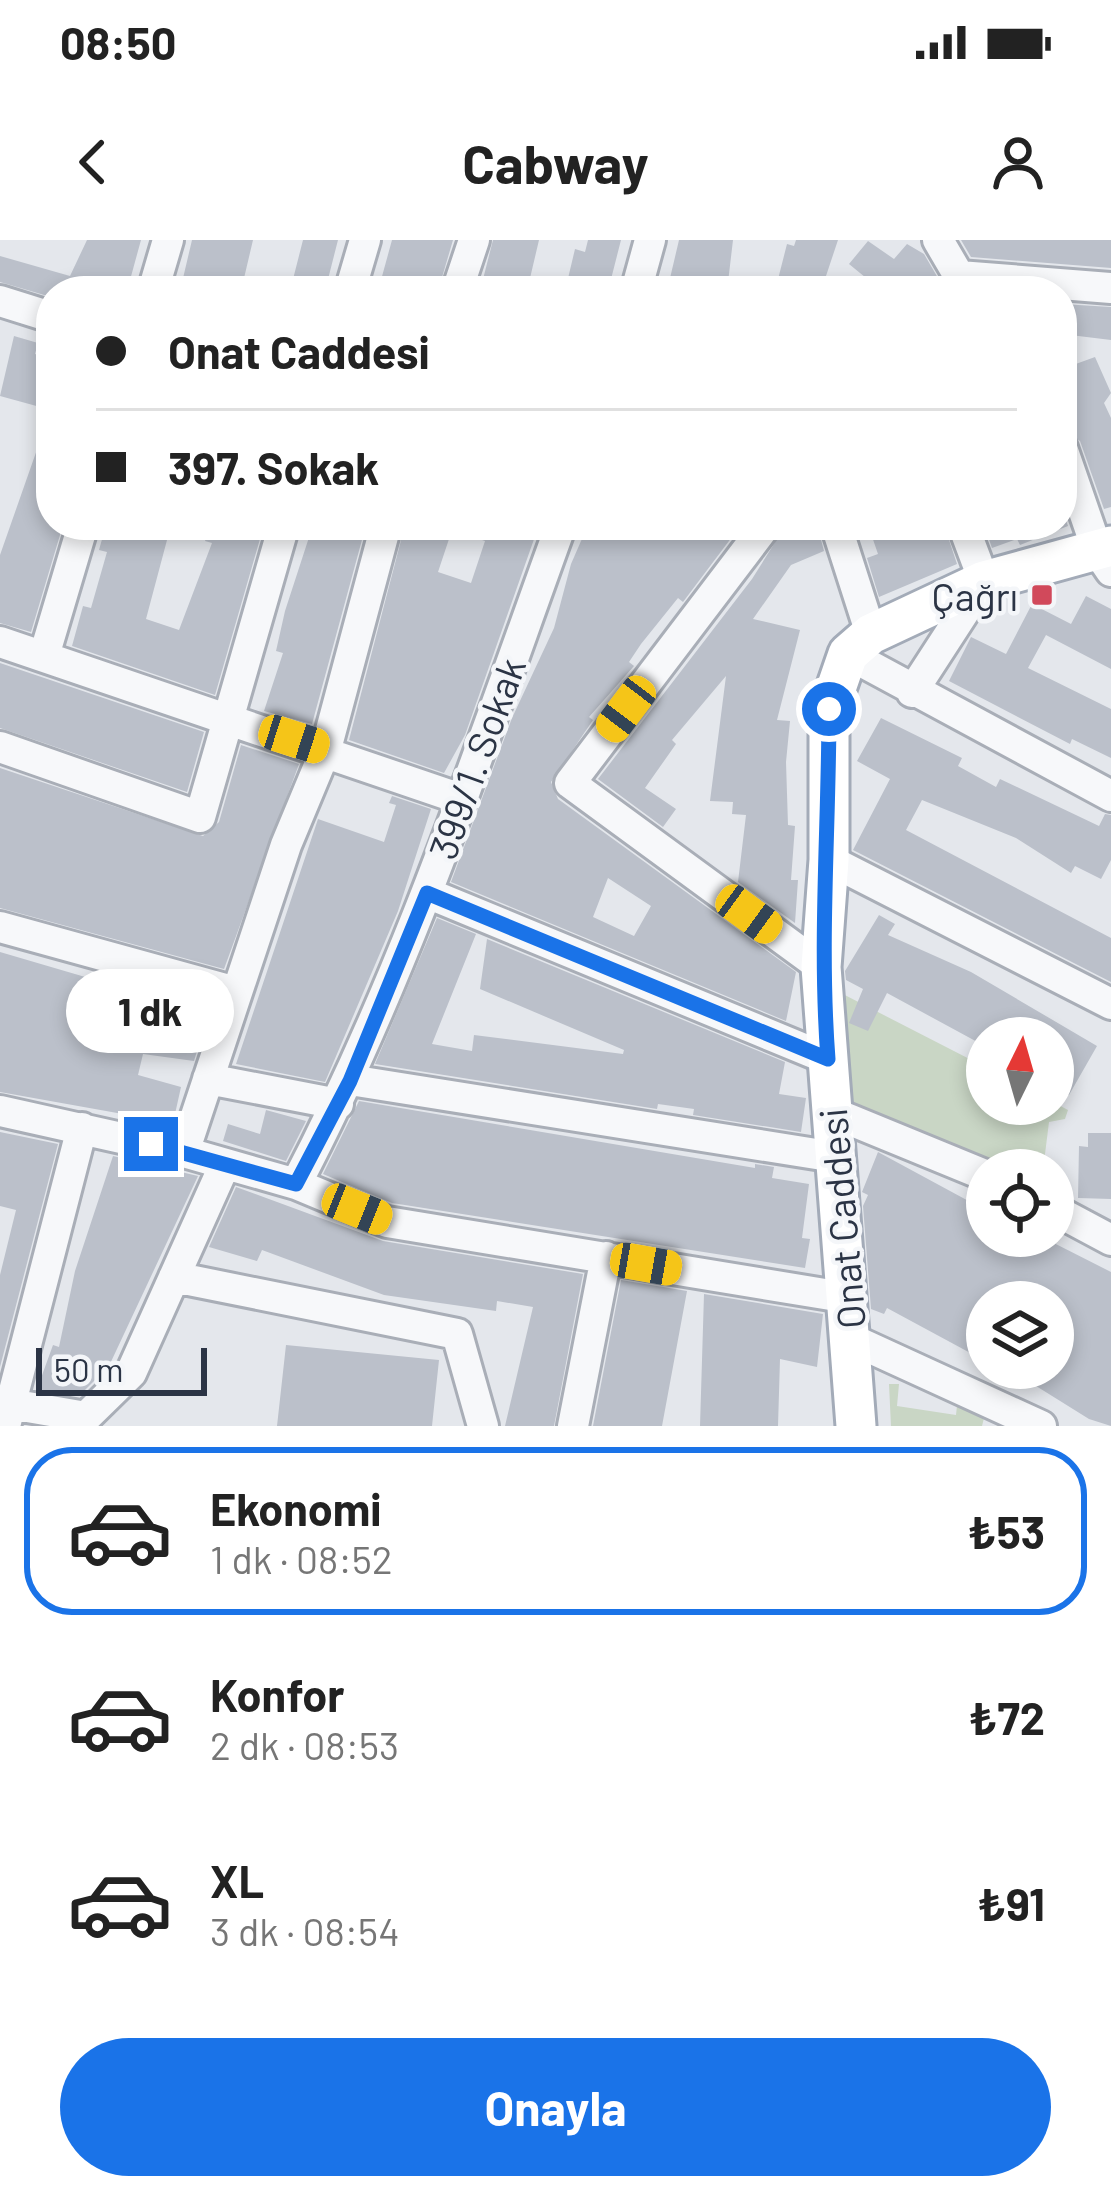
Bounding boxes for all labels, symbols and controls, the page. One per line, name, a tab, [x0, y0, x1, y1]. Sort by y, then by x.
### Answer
text: 08:50	[60, 15, 176, 69]
icon: back	[60, 129, 126, 195]
icon: person	[985, 129, 1051, 195]
text: Cabway	[462, 130, 649, 195]
text: Onat Caddesi	[168, 324, 429, 378]
text: 397. Sokak	[168, 440, 379, 494]
place label: Çağrı	[931, 572, 1018, 619]
marker: Çağrı	[1029, 582, 1055, 608]
street label: 399/1. Sokak	[418, 651, 534, 865]
car	[590, 669, 662, 749]
route start	[802, 682, 856, 736]
car	[254, 711, 334, 767]
car	[709, 878, 789, 950]
callout: 1 dk	[67, 970, 235, 1054]
text: 1 dk	[118, 987, 182, 1034]
north arrow	[966, 1017, 1074, 1125]
map controls	[966, 1017, 1074, 1389]
street label: Onat Caddesi	[808, 1107, 874, 1331]
route end	[124, 1117, 178, 1171]
button: locate	[966, 1149, 1074, 1257]
car	[317, 1179, 397, 1239]
car	[607, 1240, 685, 1288]
button: layers	[966, 1281, 1074, 1389]
scale bar	[36, 1342, 207, 1395]
text: 50 m	[54, 1349, 124, 1389]
icon: car	[66, 1477, 174, 1585]
text: Ekonomi	[210, 1481, 381, 1535]
text: ₺53	[967, 1504, 1045, 1558]
text: 1 dk · 08:52	[210, 1535, 393, 1582]
icon: car	[66, 1663, 174, 1771]
text: Konfor	[210, 1667, 345, 1721]
text: ₺72	[968, 1690, 1045, 1744]
text: 2 dk · 08:53	[210, 1721, 399, 1768]
icon: car	[66, 1849, 174, 1957]
text: XL	[210, 1853, 264, 1907]
text: ₺91	[977, 1876, 1045, 1930]
text: 3 dk · 08:54	[210, 1907, 400, 1954]
button: Onayla	[60, 2038, 1051, 2176]

